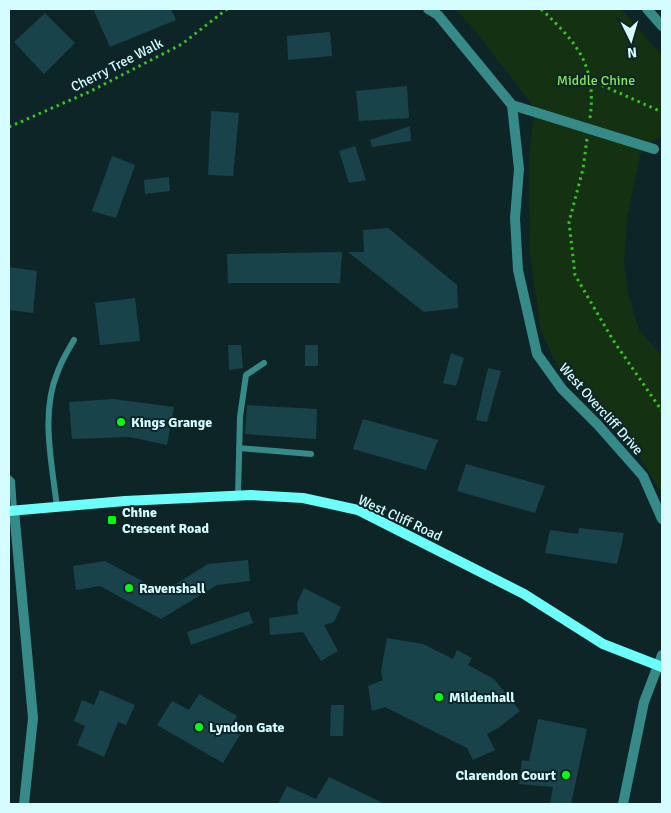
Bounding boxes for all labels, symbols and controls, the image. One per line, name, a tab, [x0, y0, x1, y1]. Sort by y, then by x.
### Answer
north arrow	[606, 15, 656, 65]
street label: Cherry Tree Walk	[68, 34, 166, 96]
text: N	[626, 44, 638, 61]
park label: Middle Chine	[557, 72, 635, 89]
street label: West Overcliff Drive	[555, 360, 647, 458]
place label: Kings Grange	[131, 414, 212, 431]
marker: Kings Grange	[115, 416, 127, 428]
street label: West Cliff Road	[355, 491, 445, 545]
place label: Chine Crescent Road	[122, 504, 209, 537]
marker: Chine Crescent Road	[106, 514, 118, 526]
place label: Ravenshall	[139, 580, 206, 597]
marker: Ravenshall	[123, 582, 135, 594]
place label: Mildenhall	[449, 689, 515, 706]
marker: Mildenhall	[433, 691, 445, 703]
place label: Lyndon Gate	[209, 719, 285, 736]
marker: Lyndon Gate	[193, 721, 205, 733]
place label: Clarendon Court	[456, 767, 557, 784]
marker: Clarendon Court	[560, 769, 572, 781]

